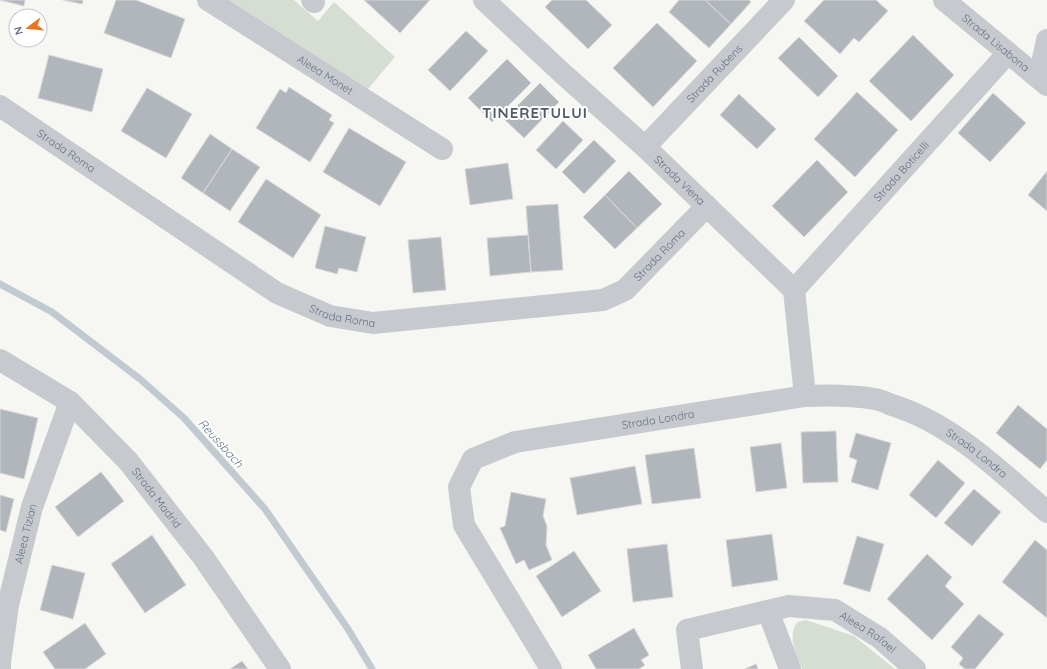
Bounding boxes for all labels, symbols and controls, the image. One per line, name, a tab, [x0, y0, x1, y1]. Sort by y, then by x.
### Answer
north arrow	[8, 8, 48, 48]
street label: Strada Lisabona	[959, 11, 1032, 75]
text: N	[11, 25, 26, 37]
street label: Strada Rubens	[684, 42, 745, 106]
street label: Aleea Monet	[295, 52, 356, 98]
district label: TINERETULUI	[482, 103, 588, 122]
street label: Strada Roma	[34, 126, 98, 176]
street label: Strada Boticelli	[870, 138, 932, 204]
street label: Strada Viena	[651, 152, 708, 208]
street label: Strada Roma	[631, 226, 688, 284]
street label: Strada Roma	[307, 301, 376, 330]
street label: Strada Londra	[621, 407, 695, 432]
water label: Reussbach	[195, 416, 247, 471]
street label: Strada Londra	[943, 425, 1010, 481]
street label: Strada Madrid	[129, 465, 185, 531]
street label: Aleea Tizian	[11, 502, 40, 565]
street label: Aleea Rafael	[837, 608, 899, 656]

